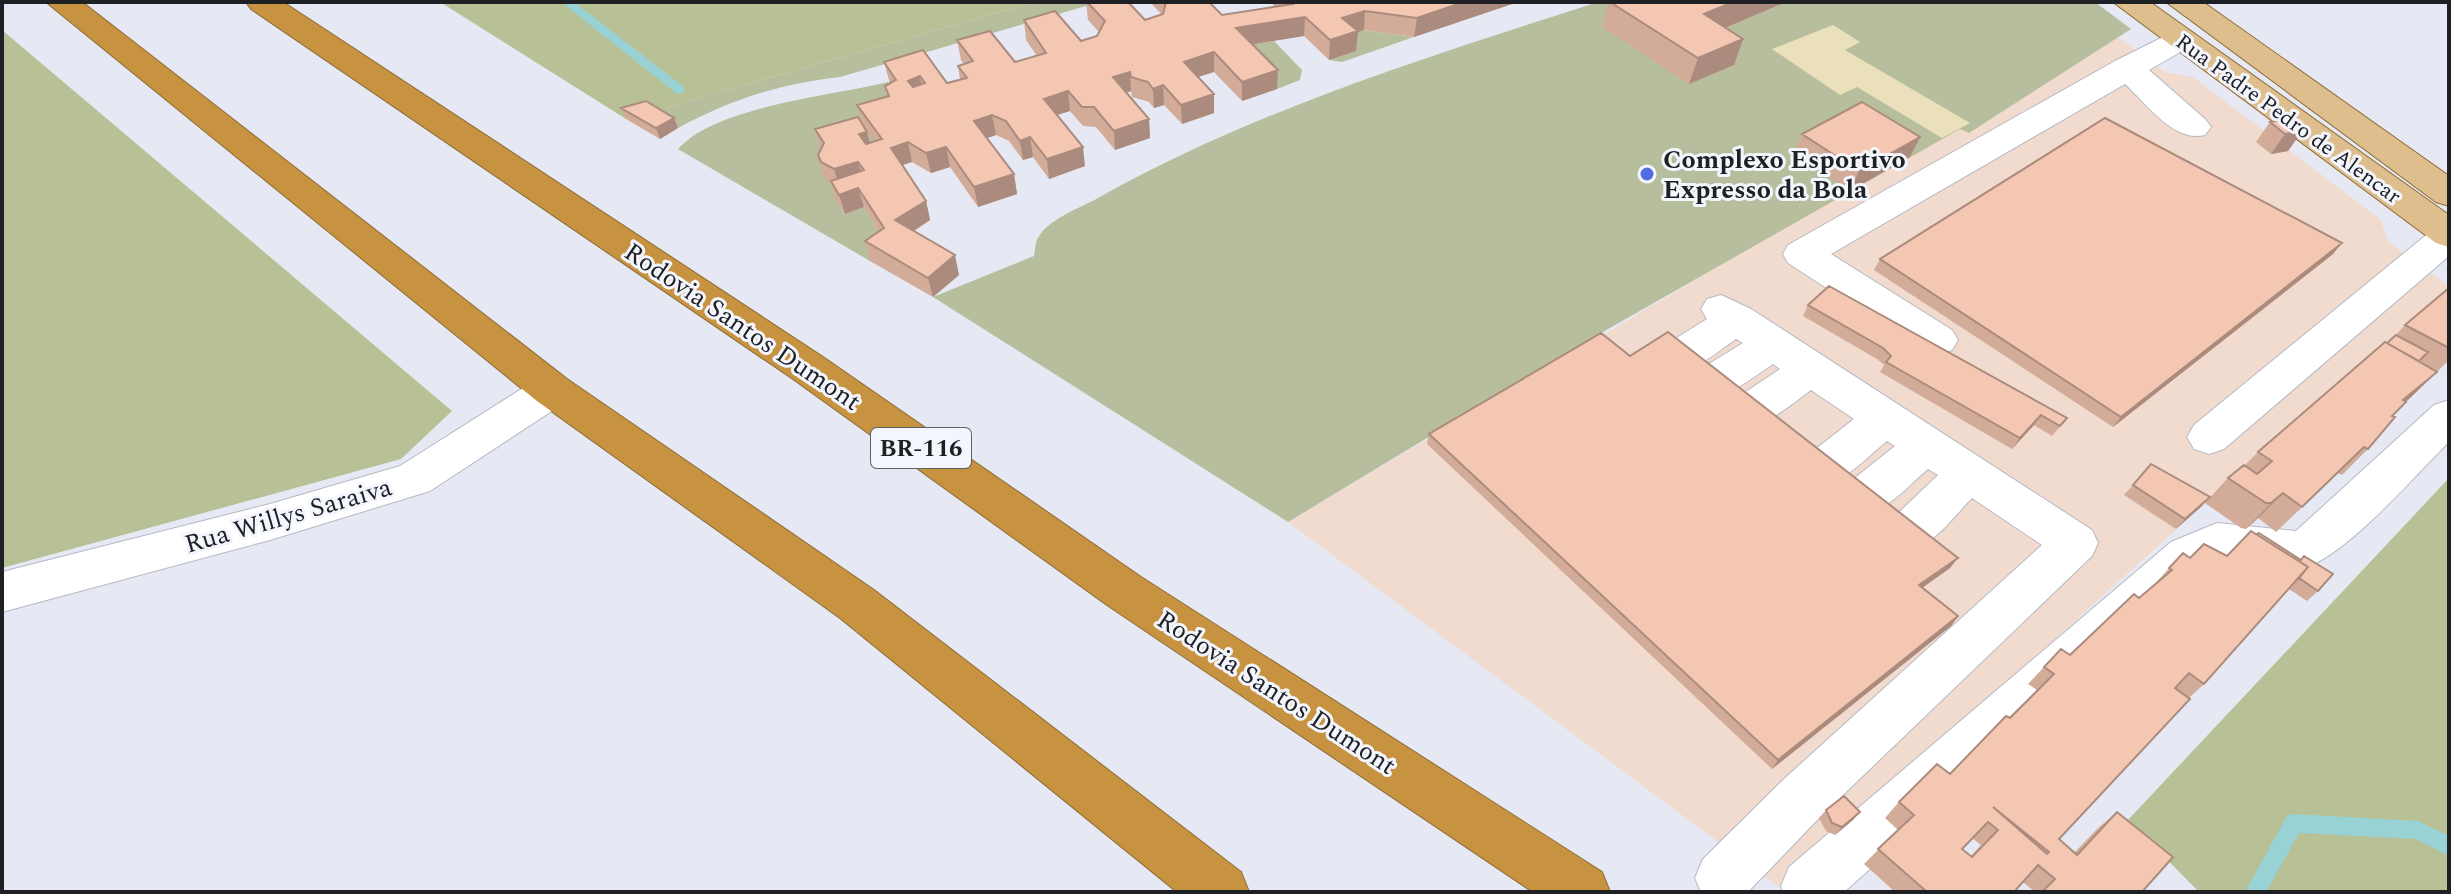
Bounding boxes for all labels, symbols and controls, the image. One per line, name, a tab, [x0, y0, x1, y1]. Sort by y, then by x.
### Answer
street label: Rua Padre Pedro de Alencar	[2168, 26, 2408, 213]
place label: Complexo Esportivo Expresso da Bola	[1663, 140, 1906, 210]
marker: Complexo Esportivo Expresso da Bola	[1638, 165, 1656, 183]
street label: Rodovia Santos Dumont	[616, 232, 869, 421]
road number: BR-116	[871, 428, 971, 468]
street label: Rua Willys Saraiva	[180, 467, 397, 565]
street label: Rodovia Santos Dumont	[1149, 600, 1404, 785]

